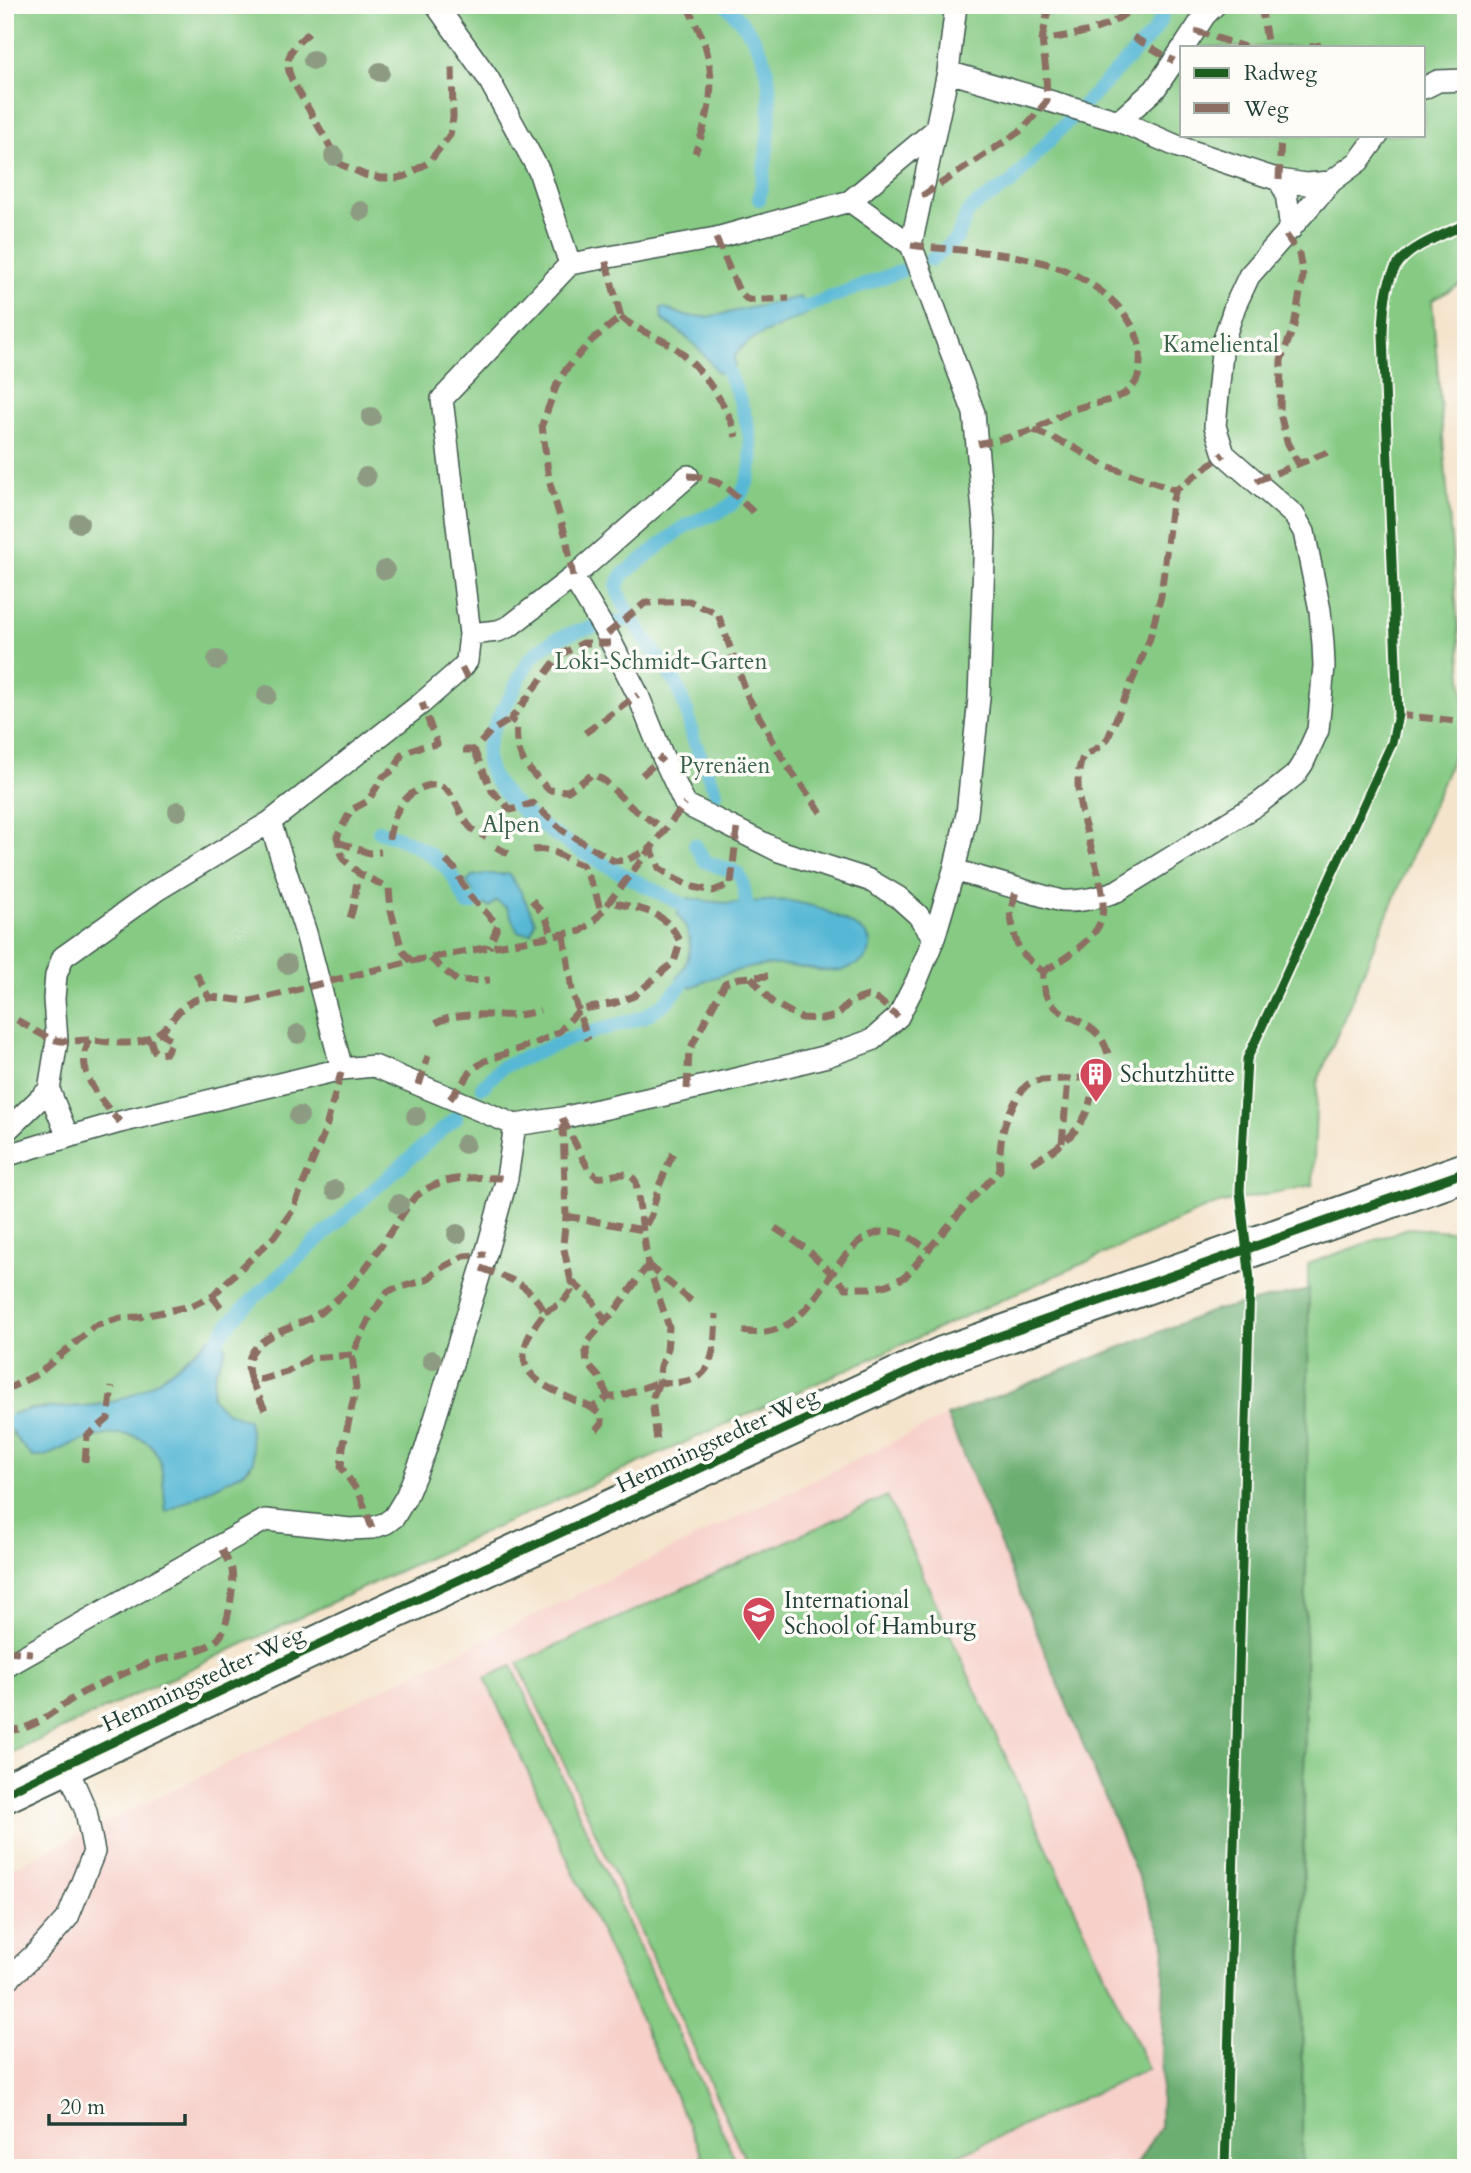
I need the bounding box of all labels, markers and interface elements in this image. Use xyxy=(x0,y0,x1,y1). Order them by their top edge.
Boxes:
legend xyxy=(1180,46,1426,136)
text: Radweg xyxy=(1244,59,1317,88)
text: Weg xyxy=(1243,95,1289,124)
park label: Kameliental xyxy=(1163,329,1279,360)
park label: Loki-Schmidt-Garten xyxy=(554,646,768,677)
park label: Pyrenäen xyxy=(679,750,771,781)
park label: Alpen xyxy=(482,809,540,840)
building icon: Schutzhütte xyxy=(1077,1055,1115,1104)
place label: Schutzhütte xyxy=(1120,1059,1235,1090)
street label: Hemmingstedter Weg xyxy=(611,1379,823,1500)
place label: International School of Hamburg xyxy=(784,1585,976,1642)
school or university icon: International School of Hamburg xyxy=(740,1594,778,1643)
street label: Hemmingstedter Weg xyxy=(97,1618,309,1739)
scale bar xyxy=(49,2082,186,2126)
text: 20 m xyxy=(60,2093,105,2122)

